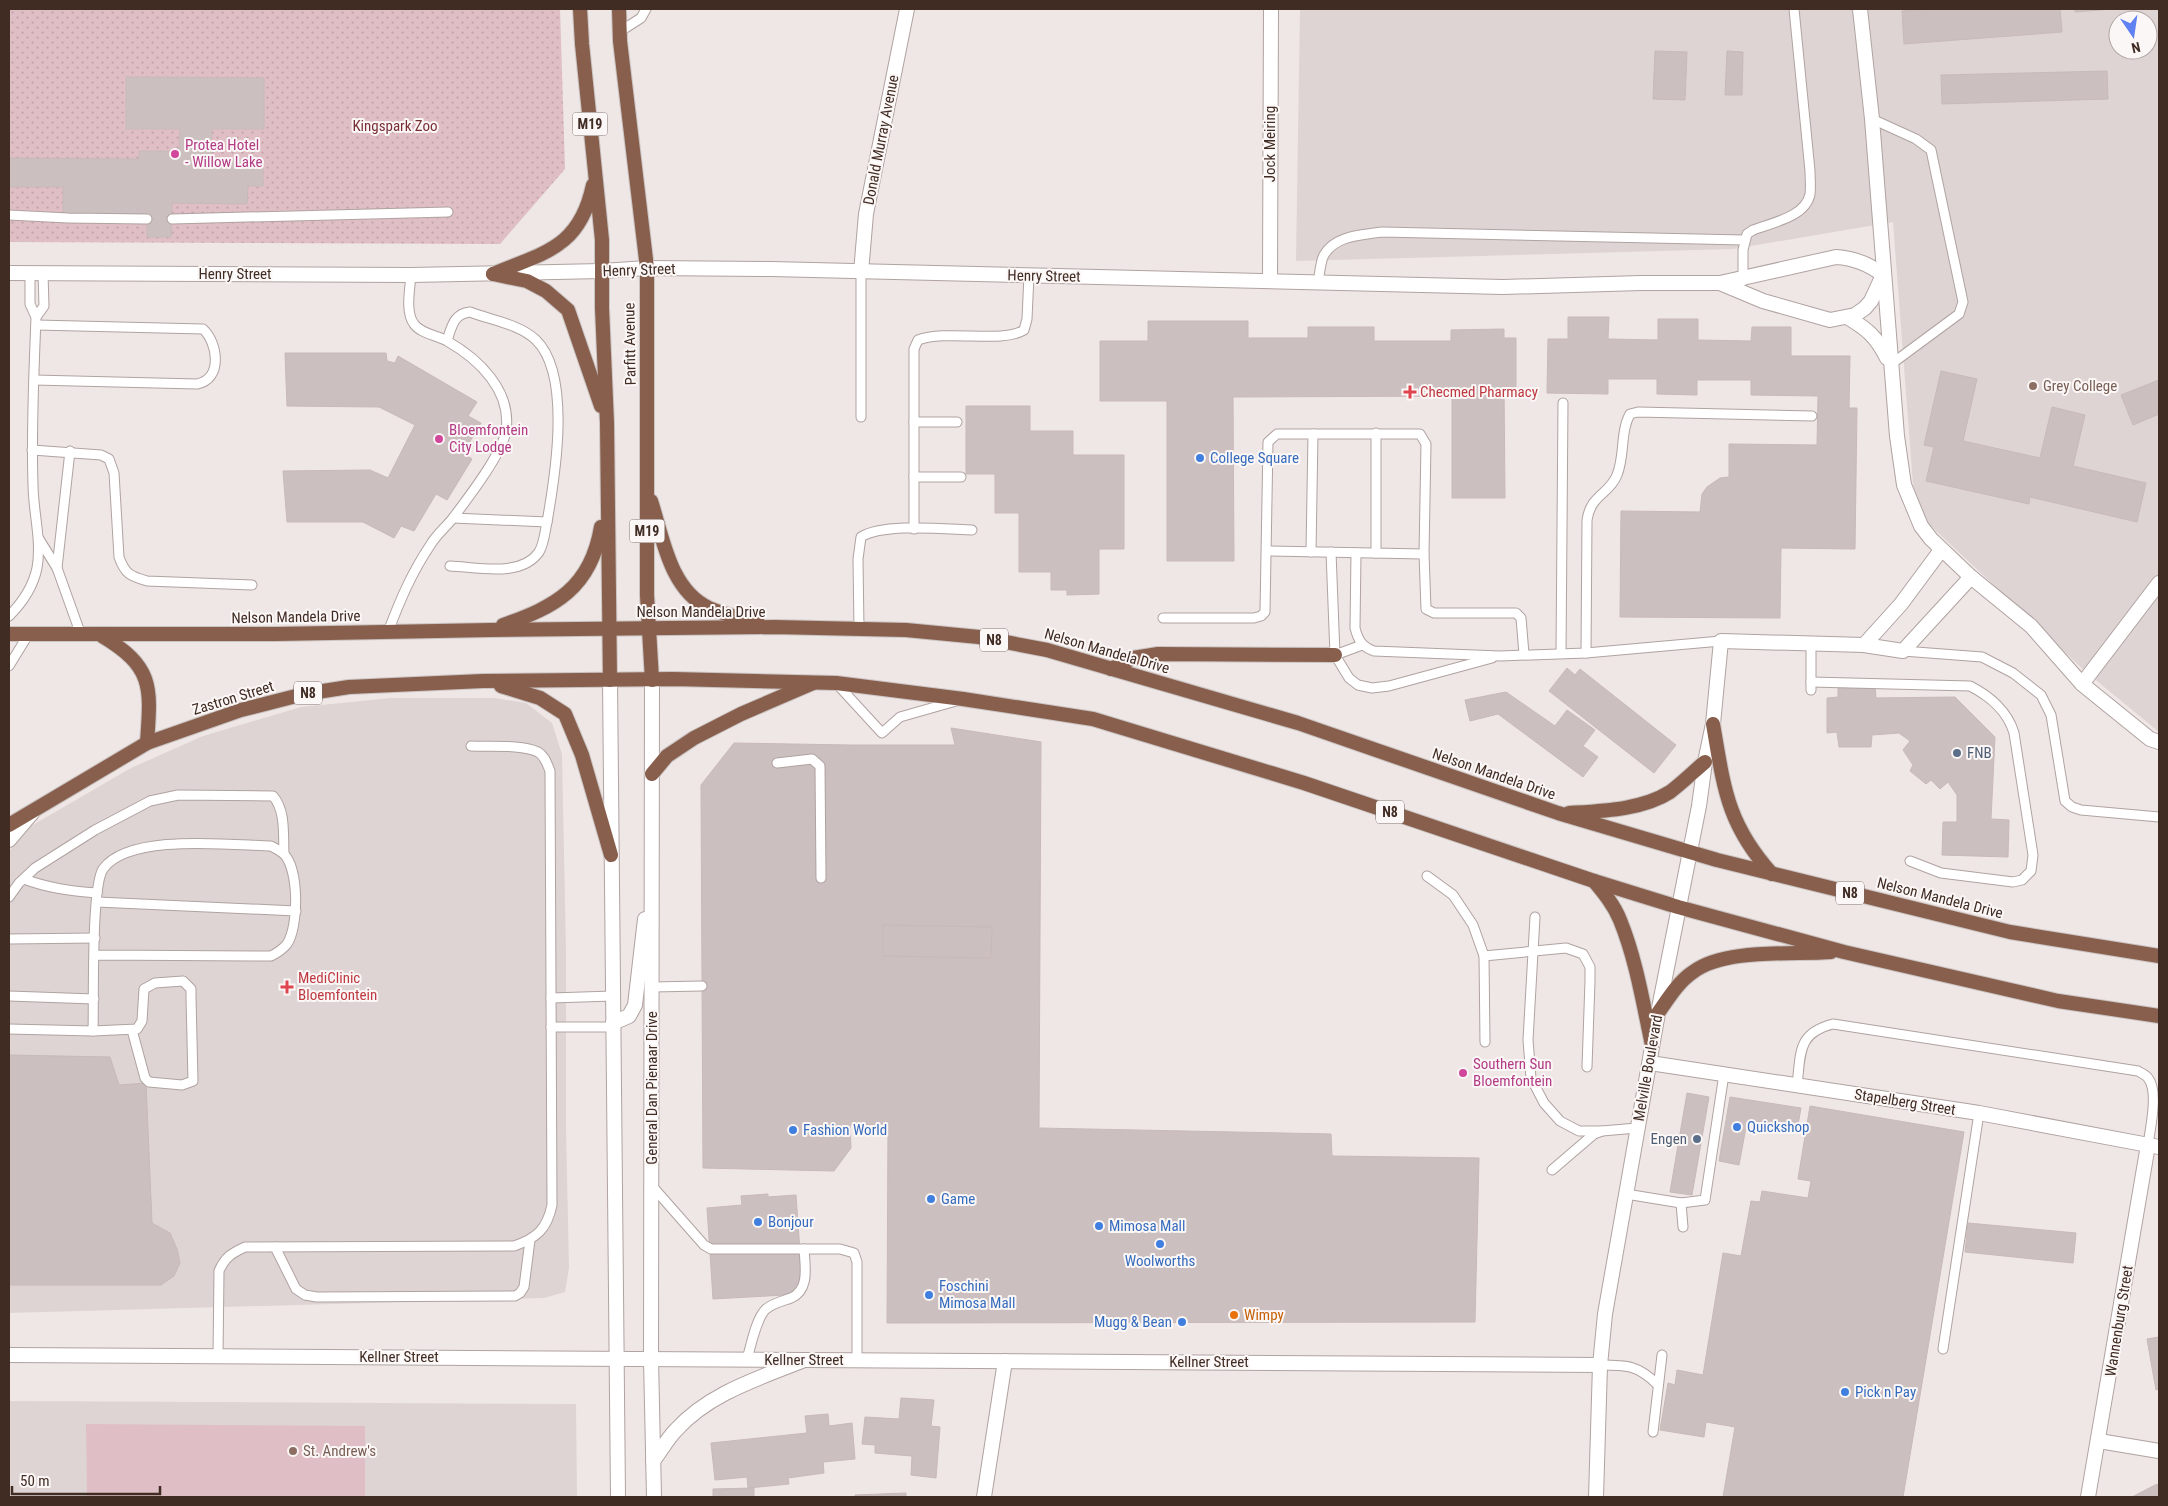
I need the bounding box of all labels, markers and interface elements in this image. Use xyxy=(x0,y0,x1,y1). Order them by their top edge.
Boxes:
north arrow xyxy=(2108,10,2158,60)
text: N xyxy=(2130,39,2142,56)
street label: Donald Murray Avenue xyxy=(860,73,902,207)
street label: Jock Meiring xyxy=(1261,106,1279,182)
road number: M19 xyxy=(572,112,608,136)
park label: Kingspark Zoo xyxy=(352,117,438,135)
place label: Protea Hotel - Willow Lake xyxy=(185,136,263,171)
marker: Protea Hotel - Willow Lake xyxy=(169,148,181,160)
street label: Henry Street xyxy=(602,260,676,280)
street label: Henry Street xyxy=(198,265,272,283)
street label: Henry Street xyxy=(1007,266,1081,286)
street label: Parfitt Avenue xyxy=(620,302,640,386)
place label: Grey College xyxy=(2043,377,2117,395)
marker: Grey College xyxy=(2027,380,2039,392)
place label: Checmed Pharmacy xyxy=(1420,383,1538,401)
marker: Checmed Pharmacy xyxy=(1404,386,1416,398)
place label: Bloemfontein City Lodge xyxy=(449,421,528,456)
marker: Bloemfontein City Lodge xyxy=(433,433,445,445)
place label: College Square xyxy=(1210,449,1299,467)
marker: College Square xyxy=(1194,452,1206,464)
road number: M19 xyxy=(630,520,664,542)
street label: Nelson Mandela Drive xyxy=(636,603,766,621)
street label: Nelson Mandela Drive xyxy=(231,607,361,627)
street label: Nelson Mandela Drive xyxy=(1042,625,1172,677)
road number: N8 xyxy=(980,628,1008,652)
street label: Zastron Street xyxy=(190,677,276,719)
road number: N8 xyxy=(294,681,322,704)
street label: Nelson Mandela Drive xyxy=(1430,744,1558,804)
place label: FNB xyxy=(1967,744,1992,762)
marker: FNB xyxy=(1951,747,1963,759)
road number: N8 xyxy=(1376,800,1404,824)
street label: Nelson Mandela Drive xyxy=(1875,874,2005,922)
road number: N8 xyxy=(1836,881,1864,904)
place label: MediClinic Bloemfontein xyxy=(298,969,377,1004)
marker: MediClinic Bloemfontein xyxy=(280,980,294,994)
street label: General Dan Pienaar Drive xyxy=(643,1011,661,1165)
street label: Melville Boulevard xyxy=(1630,1013,1666,1123)
place label: Southern Sun Bloemfontein xyxy=(1473,1055,1552,1090)
marker: Southern Sun Bloemfontein xyxy=(1457,1067,1469,1079)
street label: Stapelberg Street xyxy=(1853,1085,1957,1119)
place label: Quickshop xyxy=(1747,1118,1809,1136)
place label: Fashion World xyxy=(803,1121,887,1139)
marker: Quickshop xyxy=(1731,1121,1743,1133)
marker: Fashion World xyxy=(787,1124,799,1136)
place label: Engen xyxy=(1651,1130,1687,1148)
marker: Engen xyxy=(1691,1133,1703,1145)
place label: Game xyxy=(941,1190,975,1208)
marker: Game xyxy=(925,1193,937,1205)
place label: Bonjour xyxy=(768,1213,814,1231)
marker: Bonjour xyxy=(752,1216,764,1228)
place label: Mimosa Mall xyxy=(1109,1217,1185,1235)
marker: Mimosa Mall xyxy=(1093,1220,1105,1232)
marker: Woolworths xyxy=(1154,1238,1166,1250)
place label: Woolworths xyxy=(1125,1252,1195,1270)
street label: Wannenburg Street xyxy=(2101,1264,2137,1378)
place label: Foschini Mimosa Mall xyxy=(939,1277,1015,1312)
marker: Foschini Mimosa Mall xyxy=(923,1289,935,1301)
place label: Wimpy xyxy=(1244,1306,1284,1324)
marker: Wimpy xyxy=(1228,1309,1240,1321)
place label: Mugg & Bean xyxy=(1094,1313,1172,1331)
marker: Mugg & Bean xyxy=(1176,1316,1188,1328)
street label: Kellner Street xyxy=(359,1348,439,1366)
street label: Kellner Street xyxy=(764,1351,844,1369)
street label: Kellner Street xyxy=(1169,1353,1249,1371)
place label: Pick n Pay xyxy=(1855,1383,1916,1401)
marker: Pick n Pay xyxy=(1839,1386,1851,1398)
place label: St. Andrew's xyxy=(303,1442,376,1460)
marker: St. Andrew's xyxy=(287,1445,299,1457)
scale bar xyxy=(12,1464,160,1496)
text: 50 m xyxy=(20,1472,50,1490)

